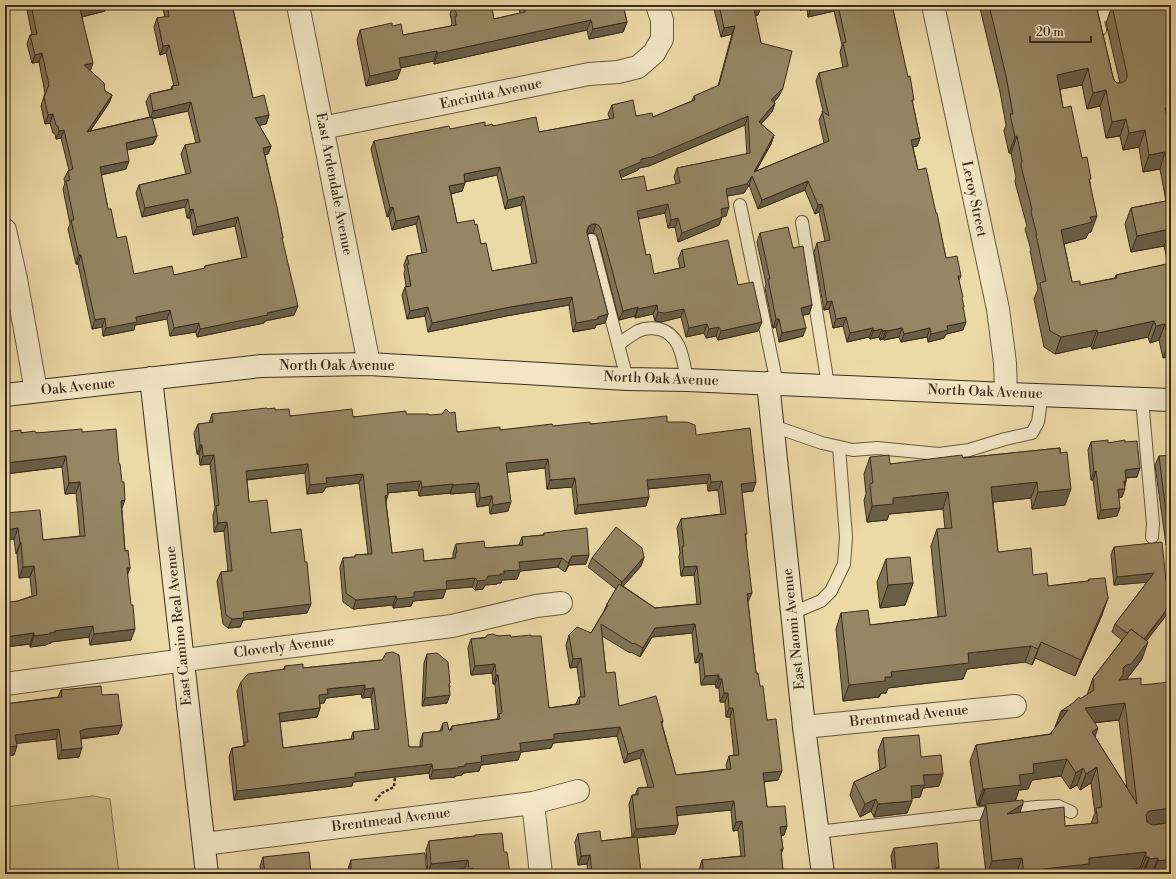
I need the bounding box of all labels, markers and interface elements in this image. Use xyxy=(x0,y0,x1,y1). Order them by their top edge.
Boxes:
scale bar xyxy=(1030,18,1091,44)
text: 20 m xyxy=(1036,25,1064,40)
street label: Encinita Avenue xyxy=(438,74,544,114)
street label: East Ardendale Avenue xyxy=(311,111,357,257)
street label: Leroy Street xyxy=(957,159,991,239)
street label: North Oak Avenue xyxy=(279,357,395,375)
street label: North Oak Avenue xyxy=(603,368,719,390)
street label: Oak Avenue xyxy=(40,374,116,400)
street label: North Oak Avenue xyxy=(927,381,1043,403)
street label: East Camino Real Avenue xyxy=(162,545,196,707)
street label: East Naomi Avenue xyxy=(779,567,809,691)
street label: Cloverly Avenue xyxy=(233,632,335,662)
street label: Brentmead Avenue xyxy=(848,701,969,731)
street label: Brentmead Avenue xyxy=(330,804,451,836)

